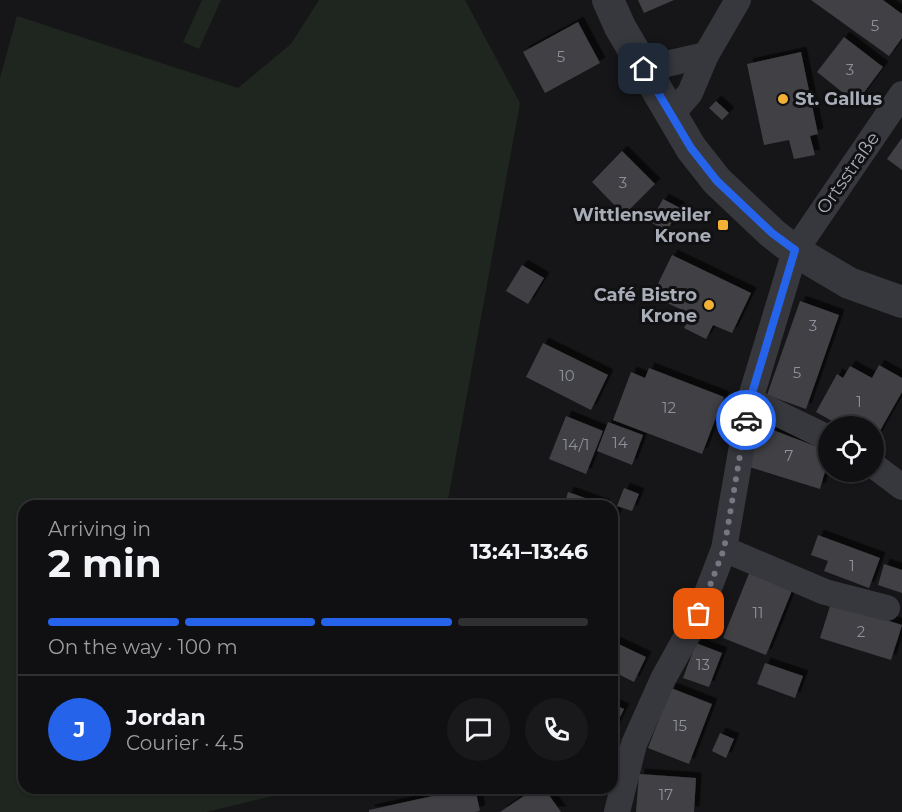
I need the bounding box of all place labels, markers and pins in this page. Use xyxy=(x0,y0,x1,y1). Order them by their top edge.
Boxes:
pin xyxy=(618,43,669,94)
place label: St. Gallus xyxy=(795,88,882,110)
marker: St. Gallus xyxy=(776,92,790,106)
place label: Wittlensweiler Krone xyxy=(573,204,711,247)
marker: Wittlensweiler Krone xyxy=(716,218,730,232)
place label: Café Bistro Krone xyxy=(594,284,697,327)
marker: Café Bistro Krone xyxy=(702,298,716,312)
pin xyxy=(673,588,724,639)

